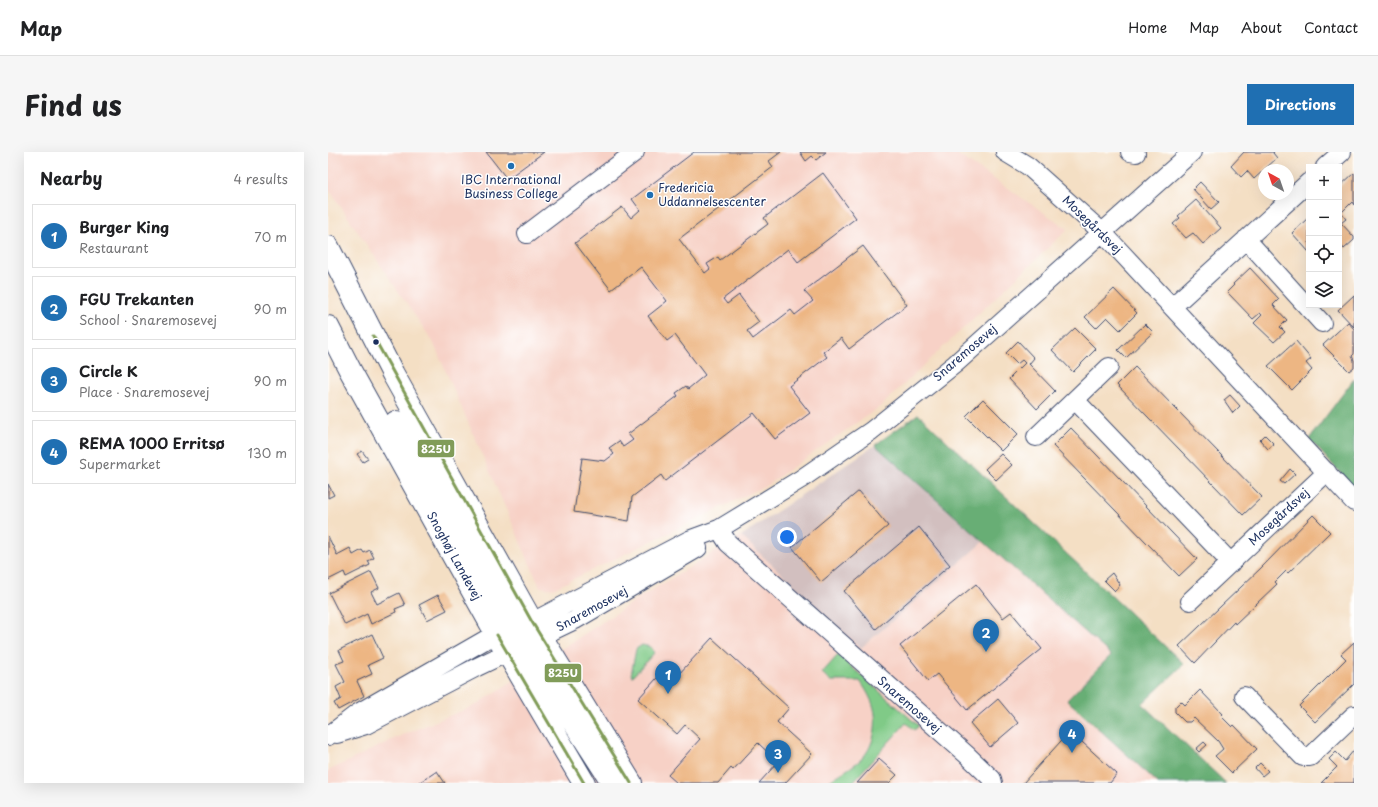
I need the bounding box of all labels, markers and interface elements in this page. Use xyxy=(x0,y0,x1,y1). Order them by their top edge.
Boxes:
text: Map xyxy=(20,14,62,42)
text: Home xyxy=(1128,17,1167,38)
text: Map xyxy=(1189,17,1219,38)
text: About xyxy=(1241,17,1282,38)
text: Contact xyxy=(1304,17,1358,38)
text: Find us xyxy=(24,83,122,126)
button: Directions xyxy=(1247,84,1354,125)
marker: IBC International Business College xyxy=(506,161,516,171)
north arrow xyxy=(1258,164,1294,200)
map controls xyxy=(1306,164,1342,308)
button: + xyxy=(1306,164,1342,200)
text: Nearby xyxy=(40,165,102,191)
text: 4 results xyxy=(234,169,288,188)
place label: IBC International Business College xyxy=(461,170,561,202)
place label: Fredericia Uddannelsescenter xyxy=(658,178,766,210)
marker: Fredericia Uddannelsescenter xyxy=(645,190,655,200)
street label: Mosegårdsvej xyxy=(1059,191,1127,258)
button: − xyxy=(1306,200,1342,236)
text: Burger King xyxy=(79,215,169,238)
text: 1 xyxy=(51,227,57,246)
text: 70 m xyxy=(254,227,287,246)
button: locate xyxy=(1306,236,1342,272)
text: Restaurant xyxy=(79,238,149,257)
button: layers xyxy=(1306,272,1342,308)
text: FGU Trekanten xyxy=(79,287,194,310)
text: 2 xyxy=(49,299,59,318)
text: 90 m xyxy=(254,299,287,318)
text: School · Snaremosevej xyxy=(79,310,217,329)
street label: Snaremosevej xyxy=(929,320,1000,385)
unlabelled marker xyxy=(371,337,381,347)
text: Circle K xyxy=(79,359,138,382)
text: 3 xyxy=(50,371,58,390)
text: 90 m xyxy=(254,371,287,390)
text: Place · Snaremosevej xyxy=(79,382,209,401)
text: REMA 1000 Erritsø xyxy=(79,431,225,454)
line badge: 825U xyxy=(417,439,455,458)
text: 825U xyxy=(421,440,451,457)
text: 4 xyxy=(50,443,58,462)
text: 130 m xyxy=(248,443,287,462)
text: Supermarket xyxy=(79,454,161,473)
street label: Mosegårdsvej xyxy=(1244,483,1313,549)
street label: Snoghøj Landevej xyxy=(423,508,487,603)
your location xyxy=(777,527,797,547)
street label: Snaremosevej xyxy=(553,581,630,635)
pin: 2 xyxy=(973,619,999,652)
pin: 1 xyxy=(655,661,681,694)
line badge: 825U xyxy=(544,663,582,683)
text: 825U xyxy=(548,664,578,681)
street label: Snaremosevej xyxy=(874,672,945,737)
pin: 4 xyxy=(1059,720,1085,753)
pin: 3 xyxy=(765,740,791,773)

